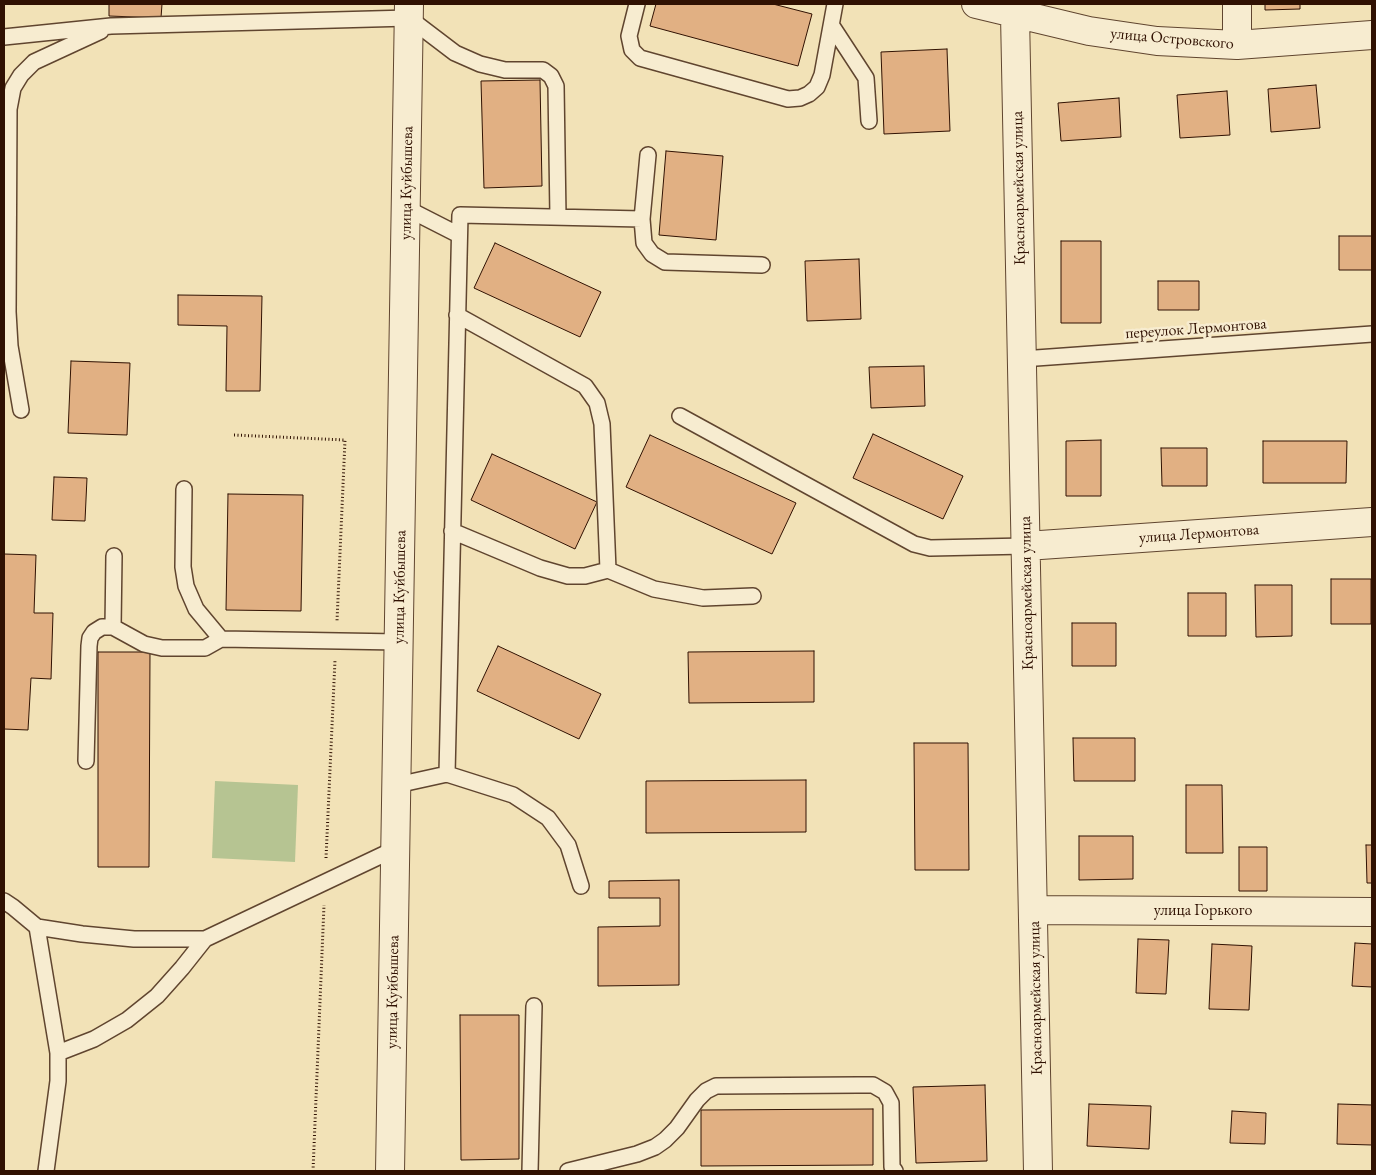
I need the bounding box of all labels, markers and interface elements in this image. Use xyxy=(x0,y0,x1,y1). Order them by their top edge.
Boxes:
street label: улица Островского xyxy=(1109,24,1235,54)
street label: Красноармейская улица xyxy=(1008,111,1030,265)
street label: улица Куйбышева xyxy=(396,126,418,240)
street label: переулок Лермонтова xyxy=(1125,314,1267,344)
street label: Красноармейская улица xyxy=(1016,516,1038,670)
street label: улица Лермонтова xyxy=(1138,520,1260,548)
street label: улица Куйбышева xyxy=(389,530,411,644)
street label: улица Горького xyxy=(1154,901,1252,921)
street label: Красноармейская улица xyxy=(1025,921,1047,1075)
street label: улица Куйбышева xyxy=(382,935,404,1049)

